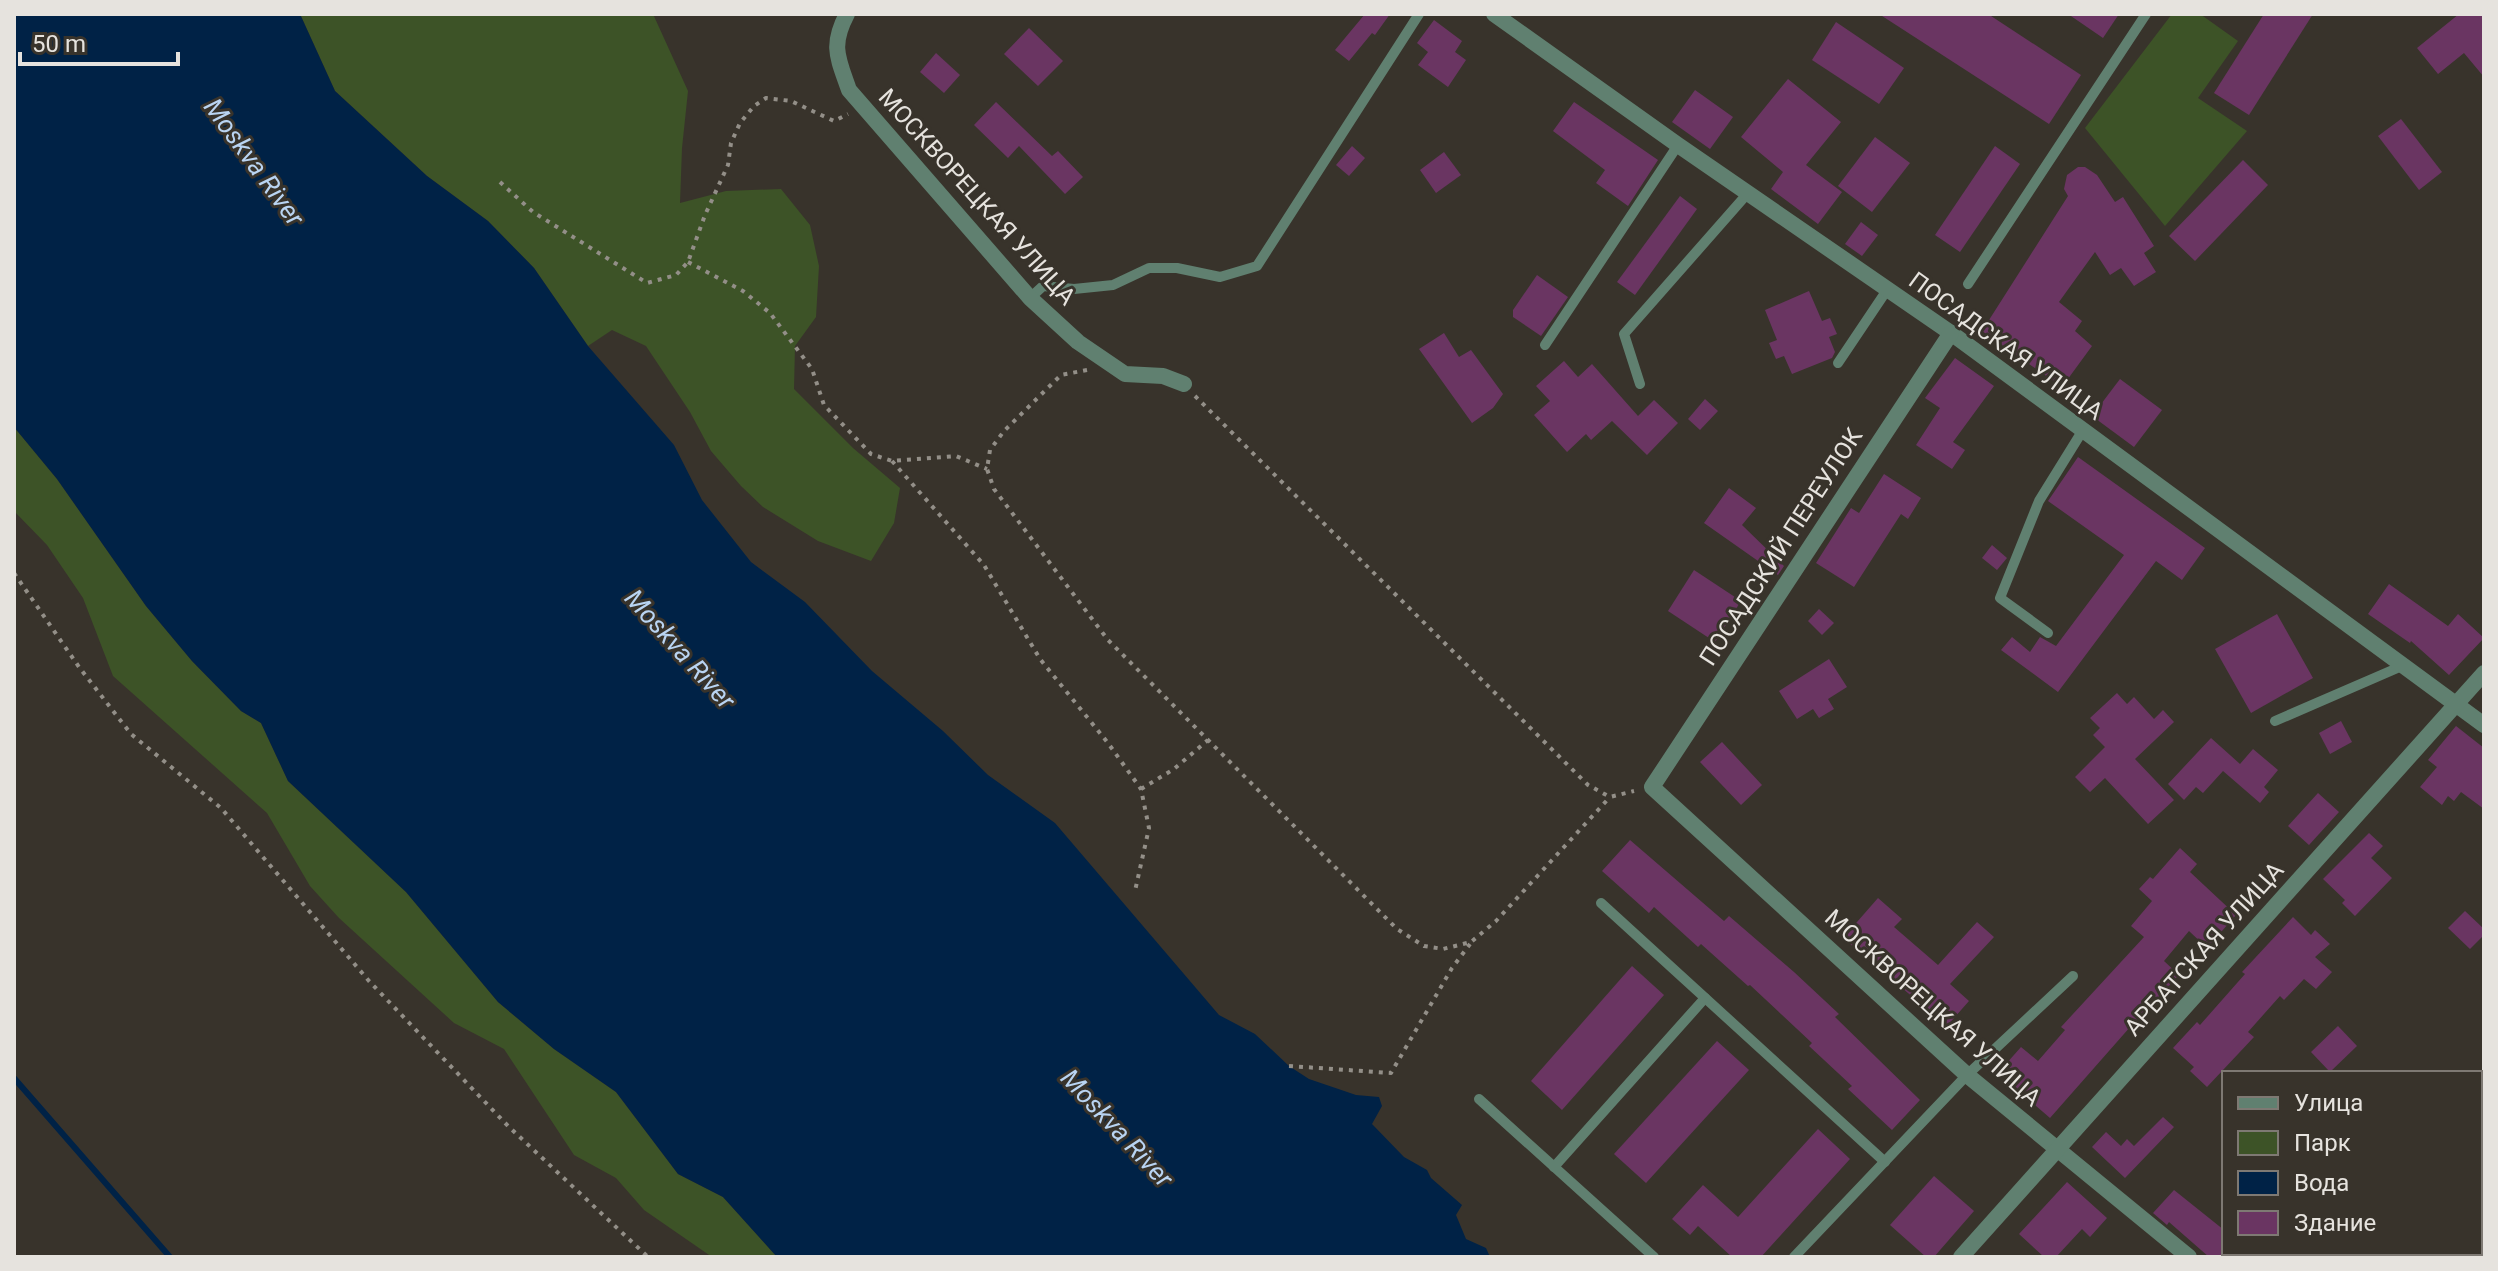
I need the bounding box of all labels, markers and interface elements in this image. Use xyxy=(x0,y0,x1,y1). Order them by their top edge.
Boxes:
scale bar xyxy=(20,16,178,66)
text: 50 m xyxy=(32,30,86,58)
street label: МОСКВОРЕЦКАЯ УЛИЦА xyxy=(873,83,1082,311)
water label: Moskva River xyxy=(198,93,311,233)
street label: ПОСАДСКАЯ УЛИЦА xyxy=(1904,266,2109,426)
street label: ПОСАДСКИЙ ПЕРЕУЛОК xyxy=(1694,423,1869,671)
water label: Moskva River xyxy=(619,583,742,716)
street label: АРБАТСКАЯ УЛИЦА xyxy=(2119,856,2290,1042)
street label: МОСКВОРЕЦКАЯ УЛИЦА xyxy=(1819,904,2047,1113)
water label: Moskva River xyxy=(1055,1063,1180,1194)
legend xyxy=(2222,1071,2482,1255)
text: Улица xyxy=(2294,1089,2363,1117)
text: Парк xyxy=(2294,1129,2351,1157)
text: Вода xyxy=(2294,1169,2349,1197)
text: Здание xyxy=(2294,1209,2376,1237)

